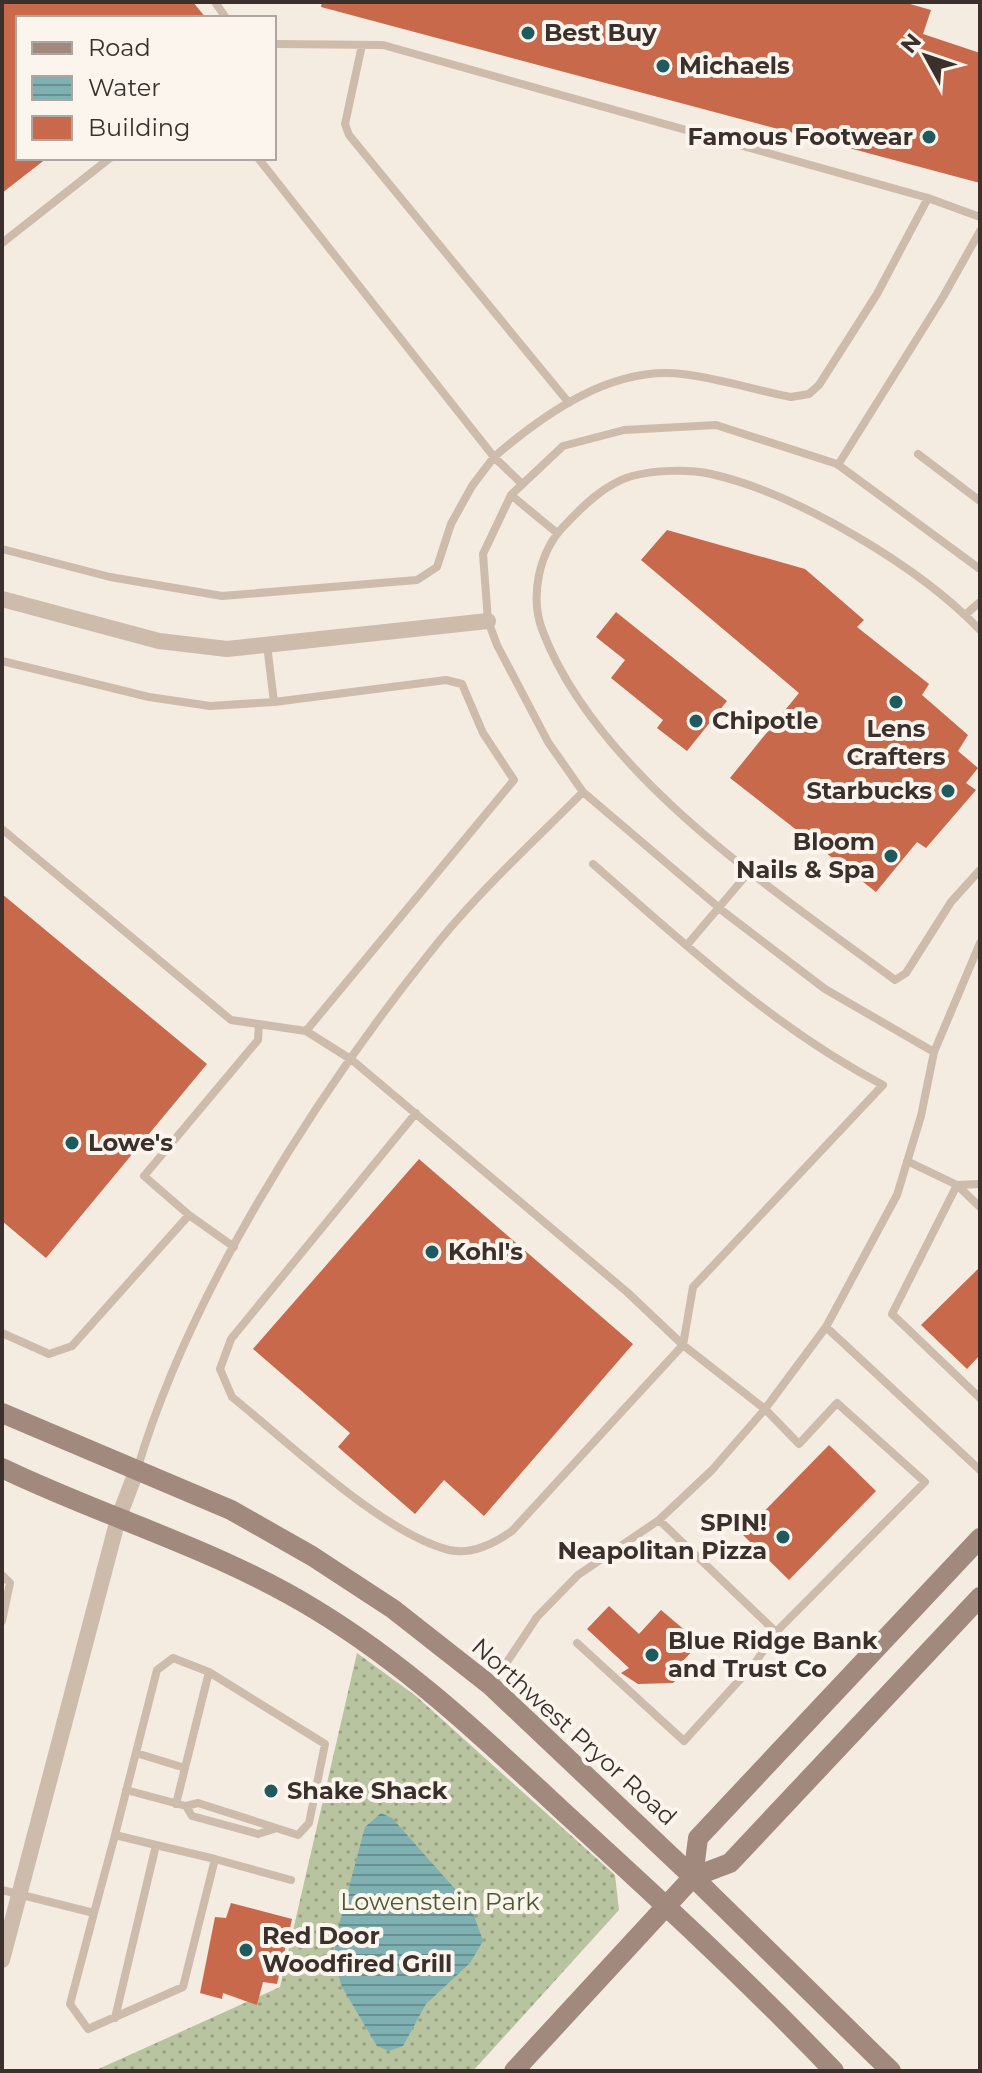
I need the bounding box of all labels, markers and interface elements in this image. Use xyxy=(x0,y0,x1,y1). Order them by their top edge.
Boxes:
legend xyxy=(16,16,276,160)
north arrow xyxy=(886,16,966,96)
place label: Best Buy xyxy=(544,18,657,47)
marker: Best Buy xyxy=(519,24,537,42)
text: N xyxy=(895,28,927,59)
text: Road xyxy=(88,33,151,62)
place label: Michaels xyxy=(679,51,790,80)
marker: Michaels xyxy=(654,57,672,75)
text: Water xyxy=(88,73,161,102)
text: Building xyxy=(88,113,191,142)
place label: Famous Footwear xyxy=(687,122,913,151)
marker: Famous Footwear xyxy=(920,128,938,146)
marker: Lens Crafters xyxy=(887,693,905,711)
place label: Chipotle xyxy=(712,706,818,735)
marker: Chipotle xyxy=(687,712,705,730)
place label: Lens Crafters xyxy=(846,714,946,771)
place label: Starbucks xyxy=(806,776,932,805)
marker: Starbucks xyxy=(939,782,957,800)
place label: Bloom Nails & Spa xyxy=(736,827,875,884)
marker: Bloom Nails & Spa xyxy=(882,847,900,865)
place label: Lowe's xyxy=(88,1128,173,1157)
marker: Lowe's xyxy=(63,1134,81,1152)
place label: Kohl's xyxy=(448,1237,523,1266)
marker: Kohl's xyxy=(423,1243,441,1261)
place label: SPIN! Neapolitan Pizza xyxy=(557,1508,767,1565)
marker: SPIN! Neapolitan Pizza xyxy=(774,1528,792,1546)
place label: Blue Ridge Bank and Trust Co xyxy=(668,1626,878,1683)
street label: Northwest Pryor Road xyxy=(466,1632,683,1831)
marker: Blue Ridge Bank and Trust Co xyxy=(643,1646,661,1664)
place label: Shake Shack xyxy=(287,1776,448,1805)
marker: Shake Shack xyxy=(262,1782,280,1800)
park label: Lowenstein Park xyxy=(340,1887,540,1916)
place label: Red Door Woodfired Grill xyxy=(262,1921,452,1978)
marker: Red Door Woodfired Grill xyxy=(237,1941,255,1959)

